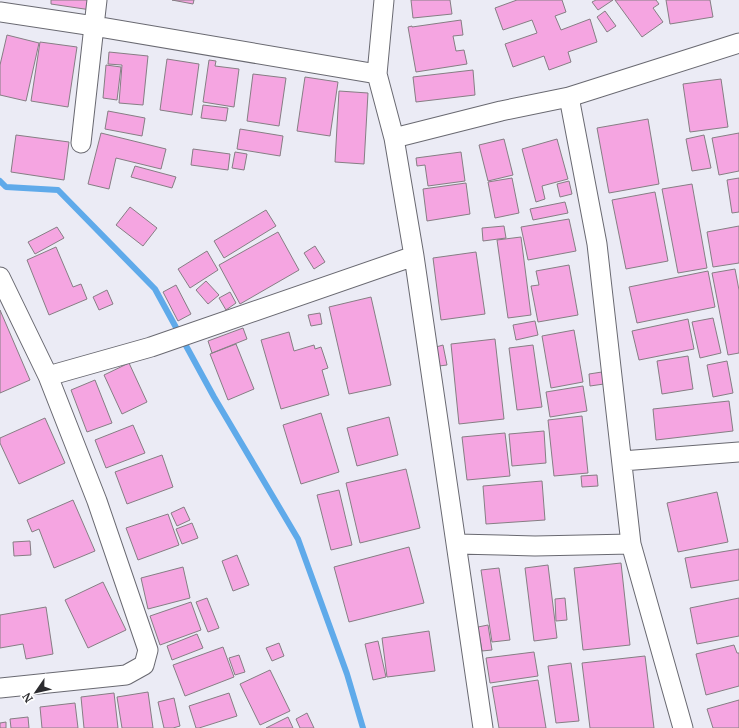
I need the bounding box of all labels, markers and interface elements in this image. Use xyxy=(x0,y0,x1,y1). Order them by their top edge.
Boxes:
north arrow xyxy=(16,672,56,712)
text: N xyxy=(19,690,36,705)

